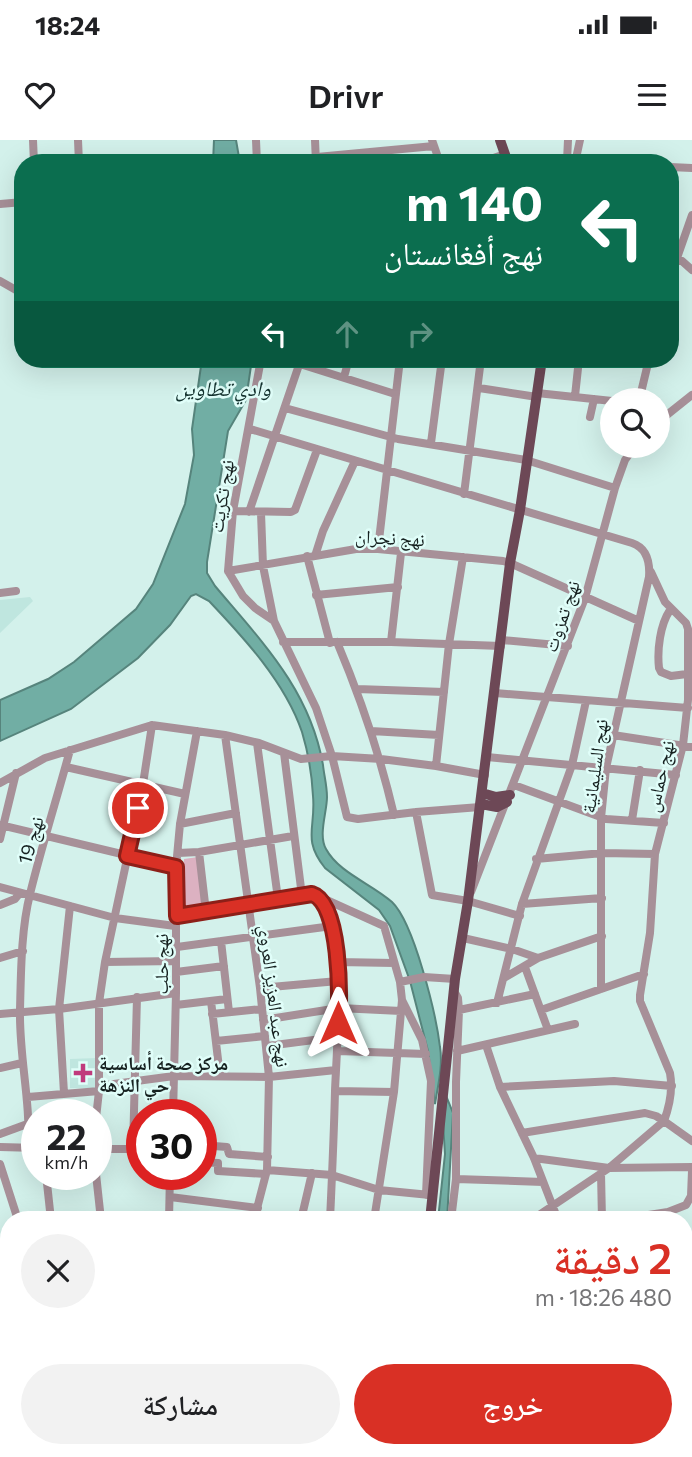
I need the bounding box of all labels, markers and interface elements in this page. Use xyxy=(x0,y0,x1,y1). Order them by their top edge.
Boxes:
text: 18:24 xyxy=(35,9,100,40)
text: Drivr xyxy=(308,75,384,115)
icon: heart xyxy=(21,76,59,114)
icon: menu xyxy=(633,76,671,114)
text: 140 m xyxy=(406,171,543,231)
icon: left xyxy=(567,182,658,273)
text: نهج أفغانستان xyxy=(384,232,543,272)
icon: left xyxy=(255,315,293,353)
icon: ahead xyxy=(328,315,366,353)
icon: right xyxy=(401,315,439,353)
water label: وادي تطاوين xyxy=(175,375,271,405)
map controls xyxy=(600,388,670,458)
button: search xyxy=(600,388,670,458)
street label: نهج تكريت xyxy=(204,458,240,535)
street label: نهج نجران xyxy=(354,524,426,552)
street label: نهج تمزوت xyxy=(538,577,586,656)
street label: نهج السليمانية xyxy=(576,718,614,815)
street label: نهج حماس xyxy=(640,738,680,814)
pin xyxy=(108,778,168,838)
icon: arrive xyxy=(119,789,157,827)
street label: نهج 19 xyxy=(12,814,50,867)
street label: نهج عبد العزيز العروي xyxy=(250,924,295,1069)
street label: نهج حلب xyxy=(149,933,174,995)
position arrow xyxy=(301,986,375,1060)
place label: مركز صحة أساسية حي النزهة xyxy=(99,1051,228,1100)
marker: مركز صحة أساسية حي النزهة xyxy=(73,1063,93,1083)
speed limit sign: 30 xyxy=(126,1099,217,1190)
text: 22 xyxy=(47,1114,86,1157)
text: km/h xyxy=(45,1151,88,1173)
text: 2 دقيقة xyxy=(553,1231,672,1283)
button: close xyxy=(21,1234,95,1308)
text: 480 m · 18:26 xyxy=(535,1283,672,1311)
button: مشاركة xyxy=(21,1364,340,1444)
button: خروج xyxy=(354,1364,672,1444)

